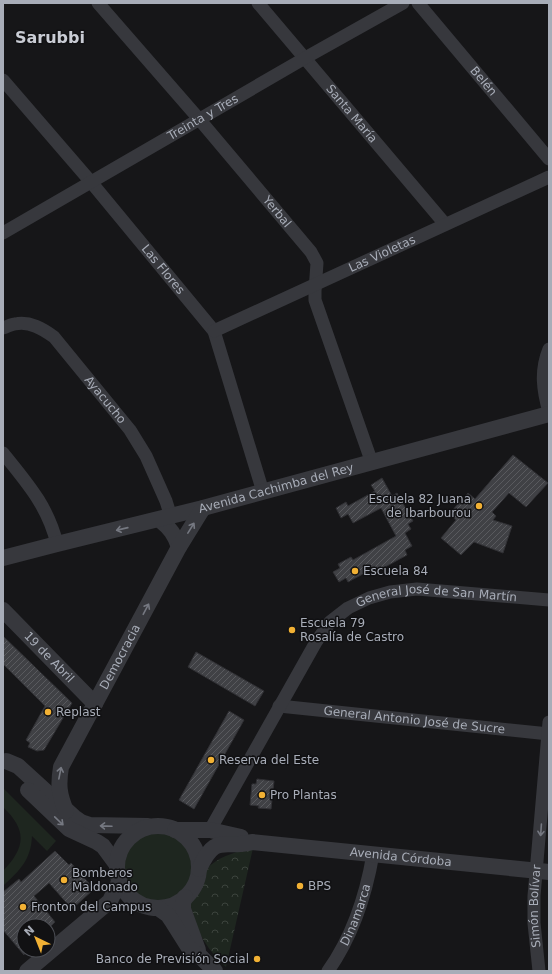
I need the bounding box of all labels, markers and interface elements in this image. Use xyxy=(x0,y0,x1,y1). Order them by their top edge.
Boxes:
district label: Sarubbi xyxy=(15,28,85,47)
street label: Belén xyxy=(467,64,500,99)
street label: Santa María xyxy=(323,82,380,146)
street label: Treinta y Tres xyxy=(164,91,241,144)
street label: Yerbal xyxy=(259,193,294,230)
street label: Las Violetas xyxy=(347,232,418,275)
street label: Las Flores xyxy=(139,242,188,297)
street label: Ayacucho xyxy=(82,373,129,426)
street label: Avenida Cachimba del Rey xyxy=(197,460,355,516)
place label: Escuela 82 Juana de Ibarbourou xyxy=(369,492,471,520)
marker: Escuela 82 Juana de Ibarbourou xyxy=(474,501,484,511)
one-way arrow xyxy=(188,522,196,534)
one-way arrow xyxy=(116,525,129,533)
place label: Escuela 84 xyxy=(363,564,428,578)
marker: Escuela 84 xyxy=(350,566,360,576)
street label: General José de San Martín xyxy=(353,582,517,610)
one-way arrow xyxy=(143,603,151,615)
place label: Escuela 79 Rosalía de Castro xyxy=(300,616,404,644)
street label: Democracia xyxy=(97,622,143,692)
marker: Escuela 79 Rosalía de Castro xyxy=(287,625,297,635)
street label: 19 de Abril xyxy=(21,629,77,685)
street label: General Antonio José de Sucre xyxy=(323,704,506,736)
place label: Replast xyxy=(56,705,101,719)
marker: Replast xyxy=(43,707,53,717)
place label: Reserva del Este xyxy=(219,753,319,767)
marker: Reserva del Este xyxy=(206,755,216,765)
one-way arrow xyxy=(56,767,64,780)
place label: Pro Plantas xyxy=(270,788,337,802)
marker: Pro Plantas xyxy=(257,790,267,800)
one-way arrow xyxy=(54,816,64,825)
one-way arrow xyxy=(100,822,113,829)
one-way arrow xyxy=(537,823,544,836)
street label: Avenida Córdoba xyxy=(349,845,452,869)
street label: Simón Bolívar xyxy=(527,864,544,948)
place label: Bomberos Maldonado xyxy=(72,866,138,894)
marker: Bomberos Maldonado xyxy=(59,875,69,885)
place label: BPS xyxy=(308,879,331,893)
marker: BPS xyxy=(295,881,305,891)
street label: Dinamarca xyxy=(337,882,373,948)
place label: Fronton del Campus xyxy=(31,900,151,914)
marker: Fronton del Campus xyxy=(18,902,28,912)
north arrow xyxy=(16,918,56,958)
text: N xyxy=(22,923,37,939)
place label: Banco de Previsión Social xyxy=(96,952,249,966)
marker: Banco de Previsión Social xyxy=(252,954,262,964)

